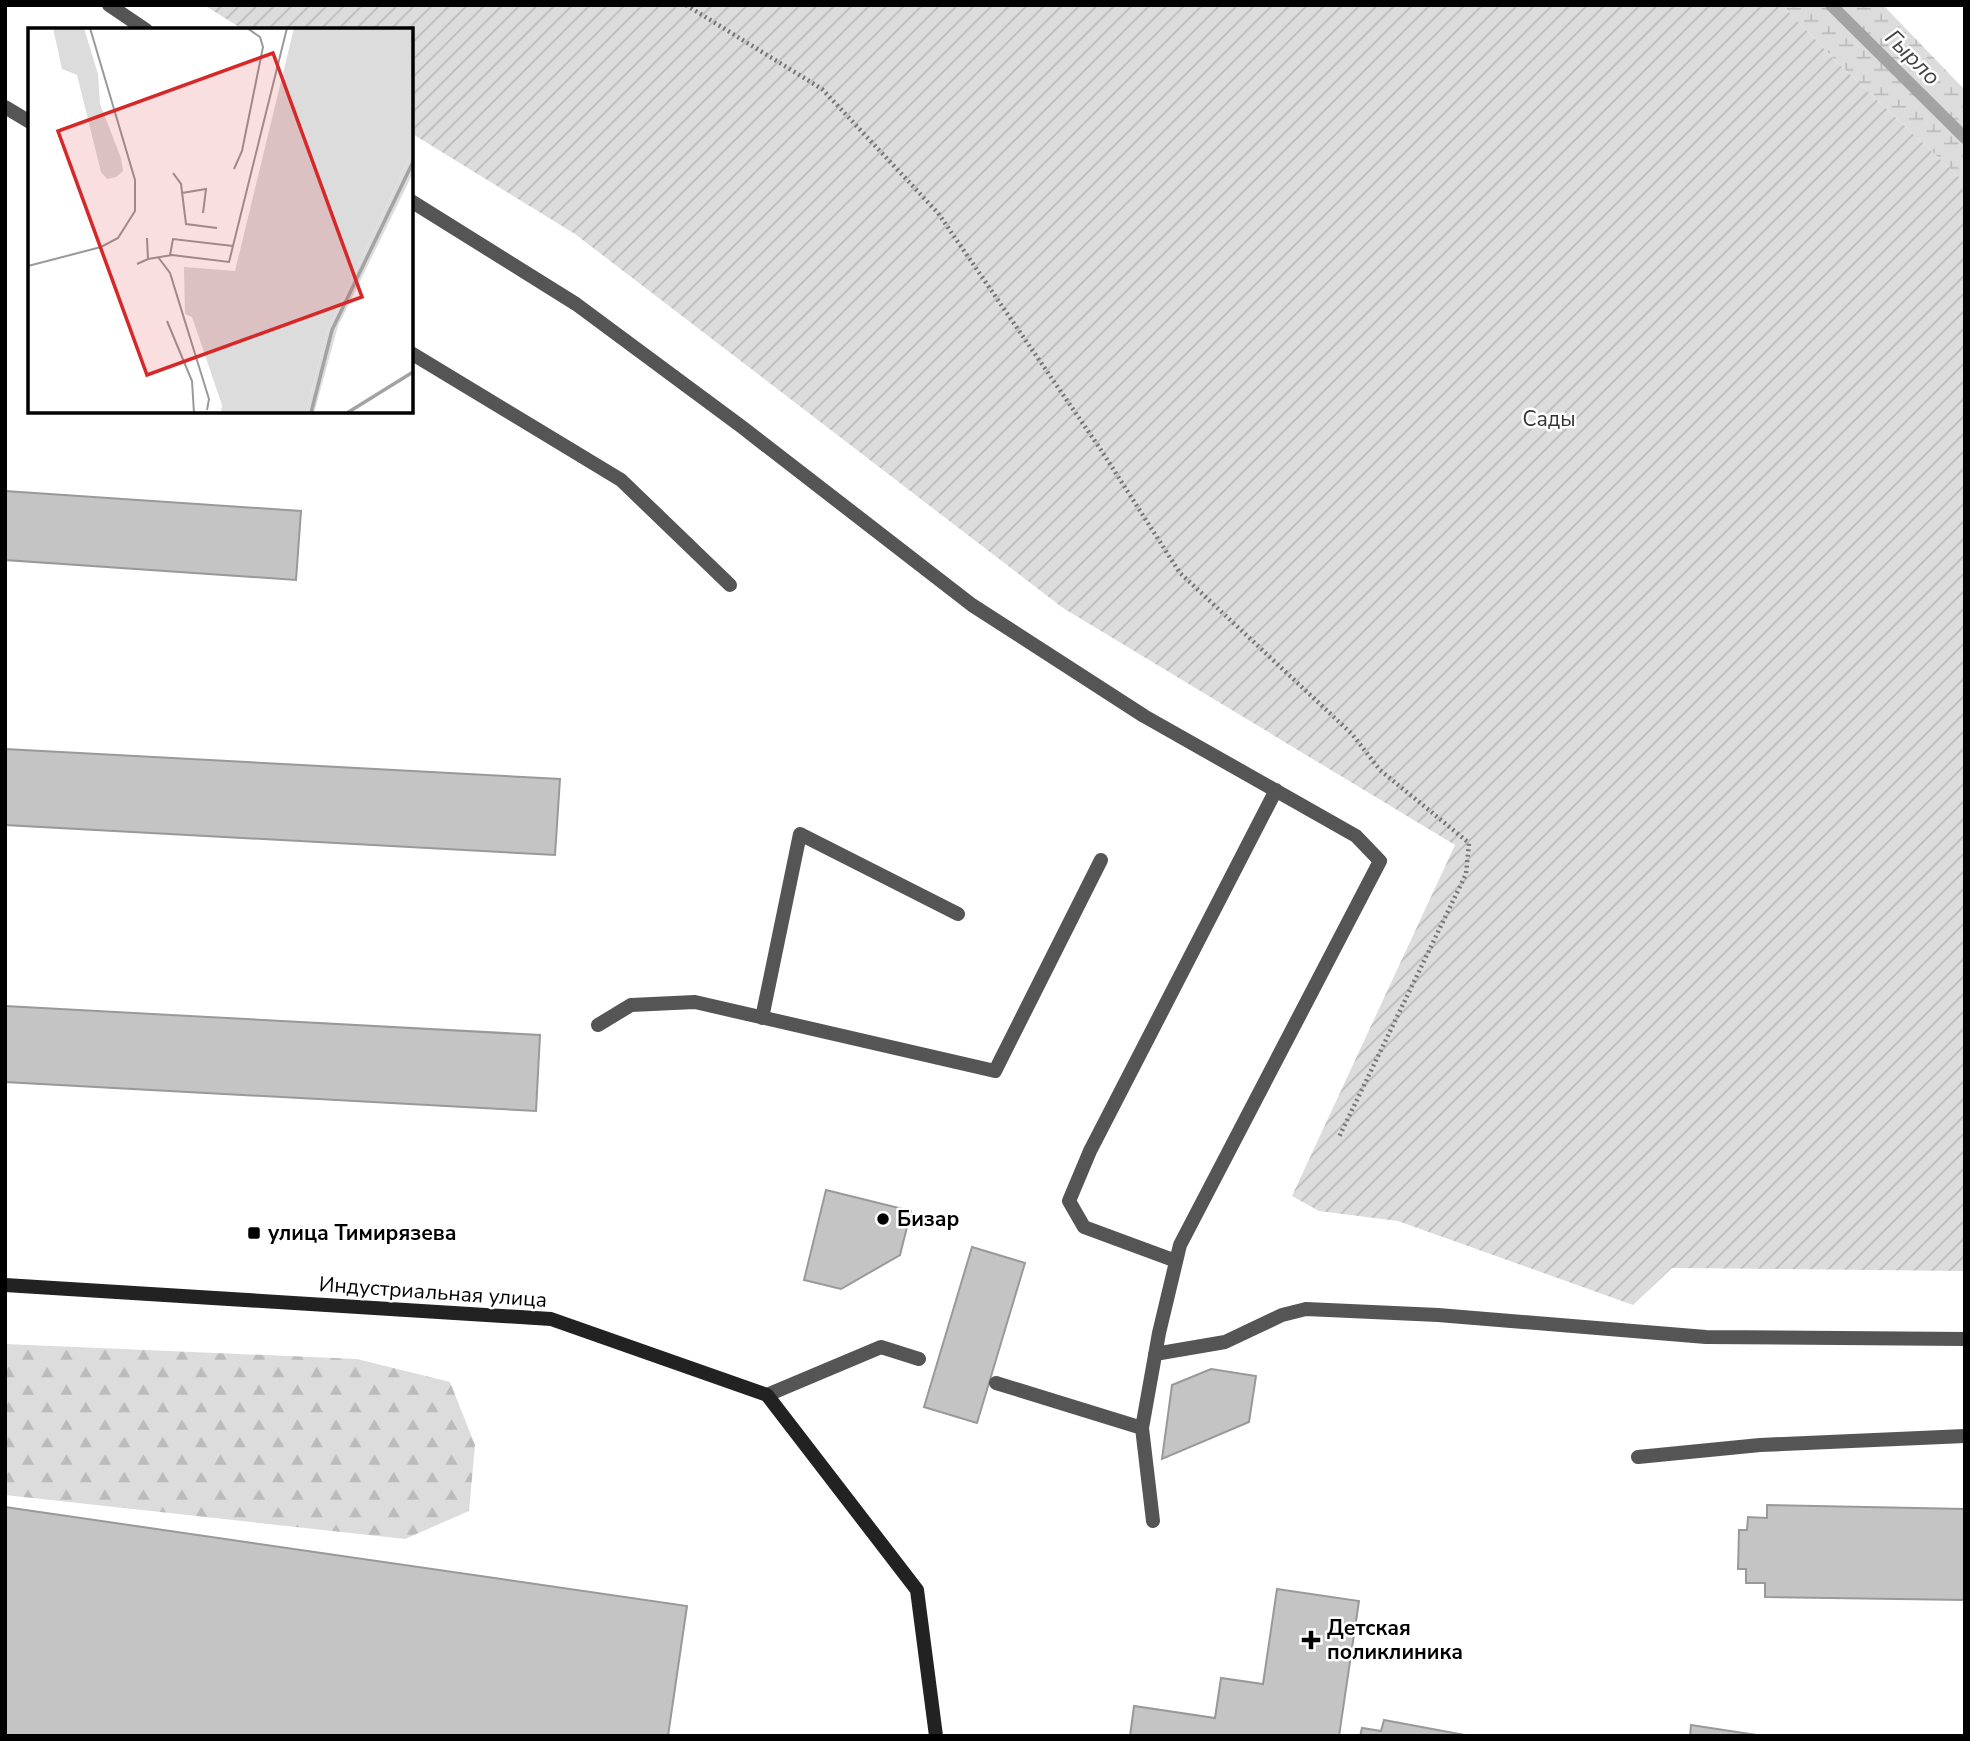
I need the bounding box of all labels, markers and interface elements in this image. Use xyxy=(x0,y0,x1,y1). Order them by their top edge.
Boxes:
water label: Гырло xyxy=(1878,23,1947,92)
inset map xyxy=(28,28,413,413)
park label: Сады xyxy=(1522,405,1576,433)
place label: Бизар xyxy=(897,1205,959,1233)
marker: Бизар xyxy=(875,1211,891,1227)
place label: улица Тимирязева xyxy=(268,1219,457,1247)
marker: улица Тимирязева xyxy=(246,1225,262,1241)
street label: Индустриальная улица xyxy=(318,1270,548,1314)
place label: Детская поликлиника xyxy=(1327,1614,1463,1666)
marker: Детская поликлиника xyxy=(1301,1630,1321,1650)

